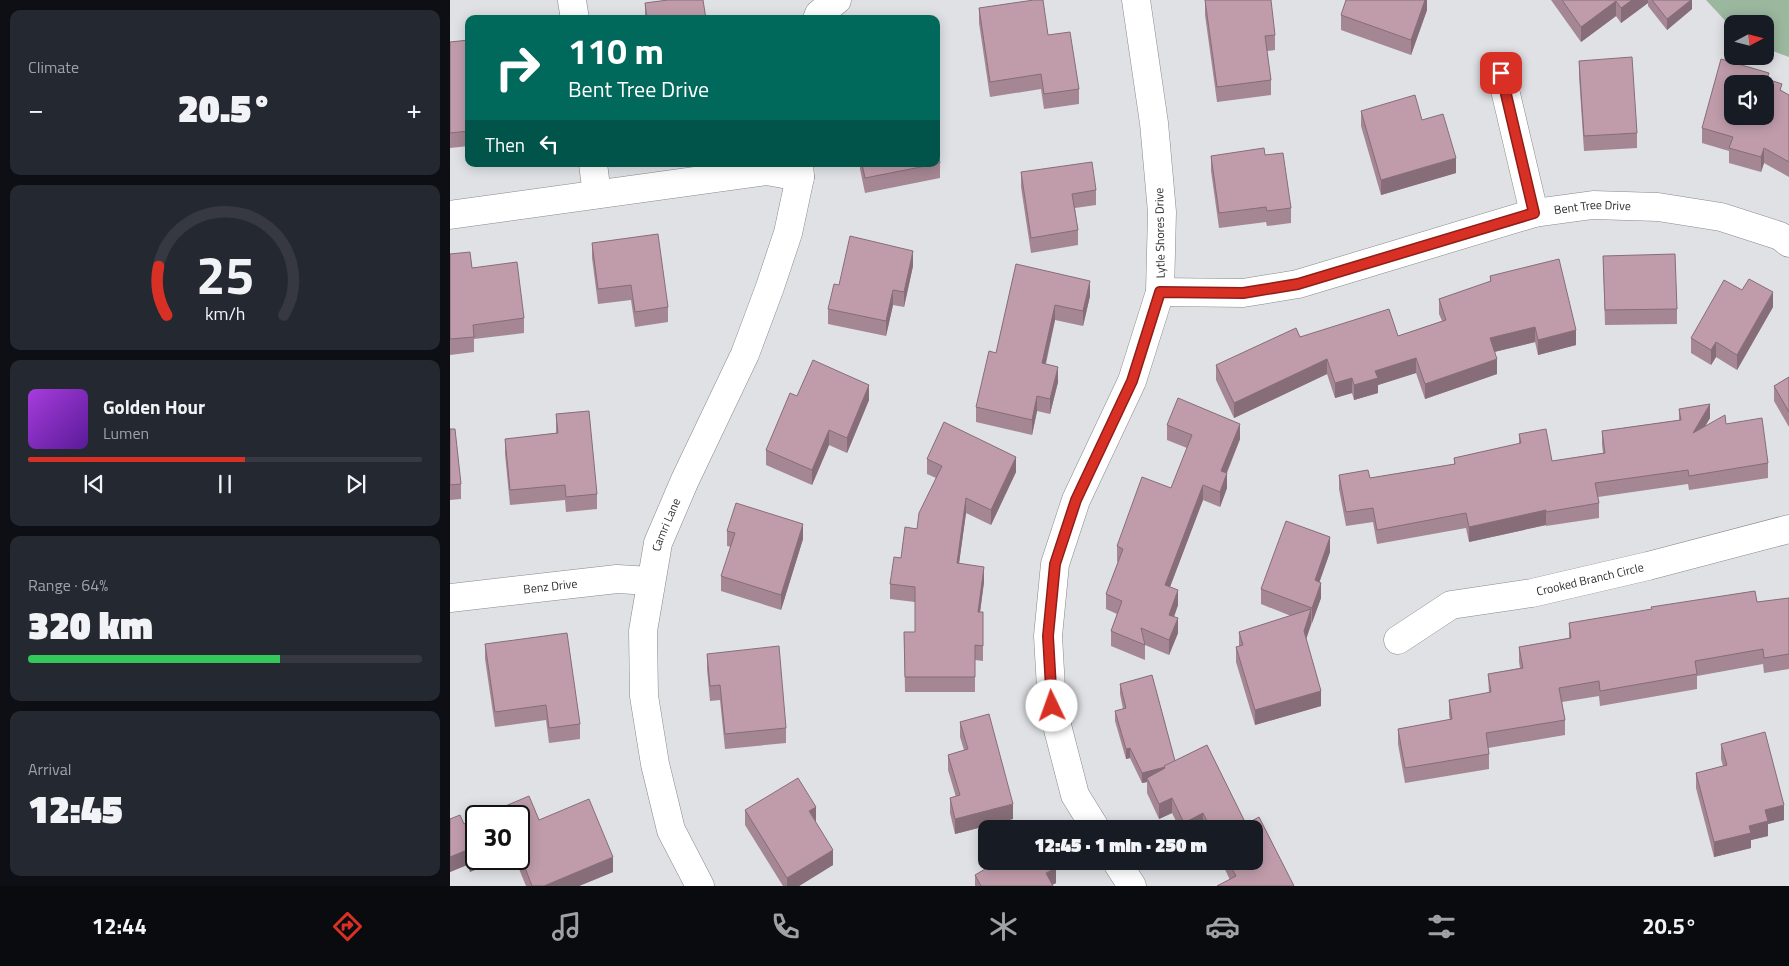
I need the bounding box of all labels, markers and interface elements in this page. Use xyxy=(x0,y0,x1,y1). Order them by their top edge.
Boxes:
north arrow xyxy=(1724,15,1774,65)
map controls xyxy=(1724,15,1774,125)
text: 110 m xyxy=(568,24,664,78)
icon: right xyxy=(485,35,550,100)
pin xyxy=(1480,52,1522,94)
text: Climate xyxy=(28,55,79,79)
icon: arrive xyxy=(1487,59,1515,87)
text: Bent Tree Drive xyxy=(568,72,709,106)
button: sound xyxy=(1724,75,1774,125)
text: 20.5° xyxy=(178,79,272,137)
text: − xyxy=(28,87,44,130)
text: + xyxy=(406,87,422,130)
text: Then xyxy=(485,130,525,159)
icon: left xyxy=(535,130,563,158)
street label: Lytle Shores Drive xyxy=(1149,188,1170,278)
street label: Bent Tree Drive xyxy=(1553,195,1631,219)
text: 25 xyxy=(196,235,254,314)
text: km/h xyxy=(205,300,245,327)
text: Golden Hour xyxy=(103,392,205,421)
text: Lumen xyxy=(103,421,149,445)
icon: previous xyxy=(80,470,108,498)
icon: pause xyxy=(211,470,239,498)
icon: next xyxy=(342,470,370,498)
street label: Camri Lane xyxy=(647,495,685,553)
street label: Crooked Branch Circle xyxy=(1534,557,1645,601)
text: Range · 64% xyxy=(28,573,108,597)
street label: Benz Drive xyxy=(522,574,578,599)
text: 320 km xyxy=(28,596,153,654)
position arrow xyxy=(1025,679,1077,731)
text: Arrival xyxy=(28,757,71,781)
text: 12:45 xyxy=(28,780,123,838)
speed limit sign: 30 xyxy=(465,805,530,870)
text: 12:45 · 1 min · 250 m xyxy=(1034,830,1207,859)
text: 12:44 xyxy=(92,909,147,943)
icon: directions xyxy=(330,909,365,944)
icon: music xyxy=(549,909,584,944)
icon: phone xyxy=(768,909,803,944)
icon: climate xyxy=(986,909,1021,944)
icon: car xyxy=(1205,909,1240,944)
icon: filters xyxy=(1424,909,1459,944)
text: 20.5° xyxy=(1642,909,1697,943)

